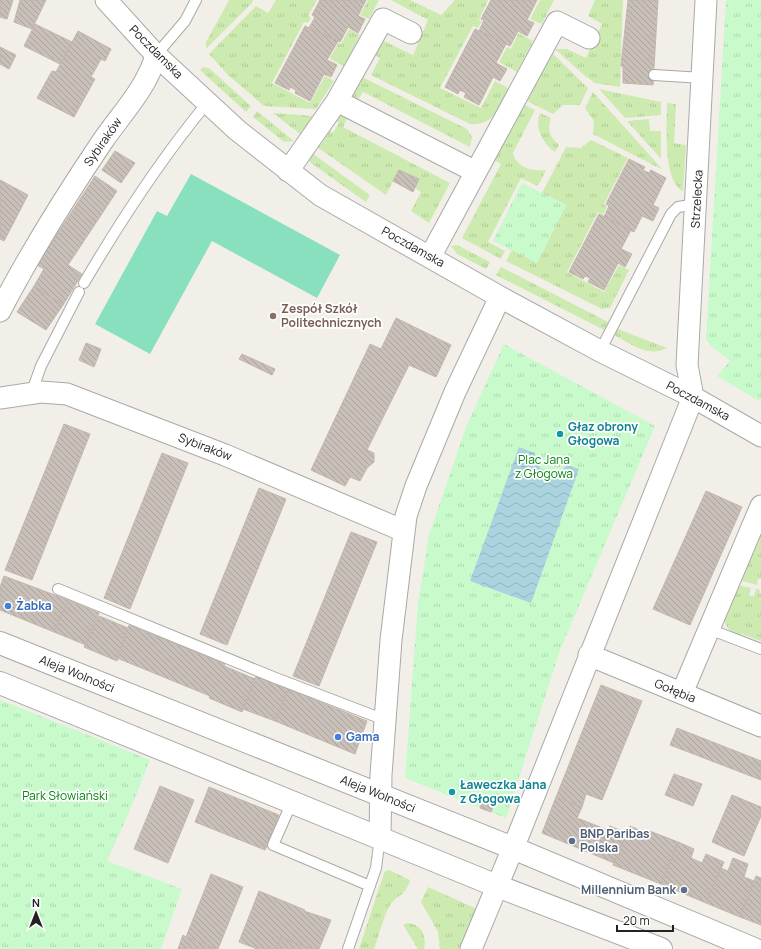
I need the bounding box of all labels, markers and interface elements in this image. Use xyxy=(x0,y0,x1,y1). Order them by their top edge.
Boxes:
street label: Poczdamska xyxy=(126,21,187,82)
street label: Sybiraków xyxy=(80,114,126,170)
street label: Strzelecka xyxy=(686,169,707,229)
street label: Poczdamska xyxy=(379,222,448,271)
place label: Zespół Szkół Politechnicznych xyxy=(281,300,382,331)
marker: Zespół Szkół Politechnicznych xyxy=(268,311,278,321)
street label: Poczdamska xyxy=(663,377,733,424)
place label: Głaz obrony Głogowa xyxy=(568,418,638,449)
street label: Sybiraków xyxy=(176,429,234,465)
marker: Głaz obrony Głogowa xyxy=(555,429,565,439)
park label: Plac Jana z Głogowa xyxy=(515,451,573,482)
place label: Żabka xyxy=(16,597,52,614)
marker: Żabka xyxy=(3,601,13,611)
street label: Aleja Wolności xyxy=(37,651,117,696)
street label: Gołębia xyxy=(652,675,699,707)
place label: Gama xyxy=(346,728,379,745)
marker: Gama xyxy=(333,732,343,742)
street label: Aleja Wolności xyxy=(338,771,418,816)
place label: Ławeczka Jana z Głogowa xyxy=(460,776,546,807)
park label: Park Słowiański xyxy=(22,787,108,804)
marker: Ławeczka Jana z Głogowa xyxy=(447,787,457,797)
place label: BNP Paribas Polska xyxy=(580,825,650,856)
marker: BNP Paribas Polska xyxy=(567,836,577,846)
place label: Millennium Bank xyxy=(581,881,677,898)
marker: Millennium Bank xyxy=(679,885,689,895)
north arrow xyxy=(16,893,56,933)
text: N xyxy=(32,895,40,910)
scale bar xyxy=(617,907,673,933)
text: 20 m xyxy=(623,912,650,929)

